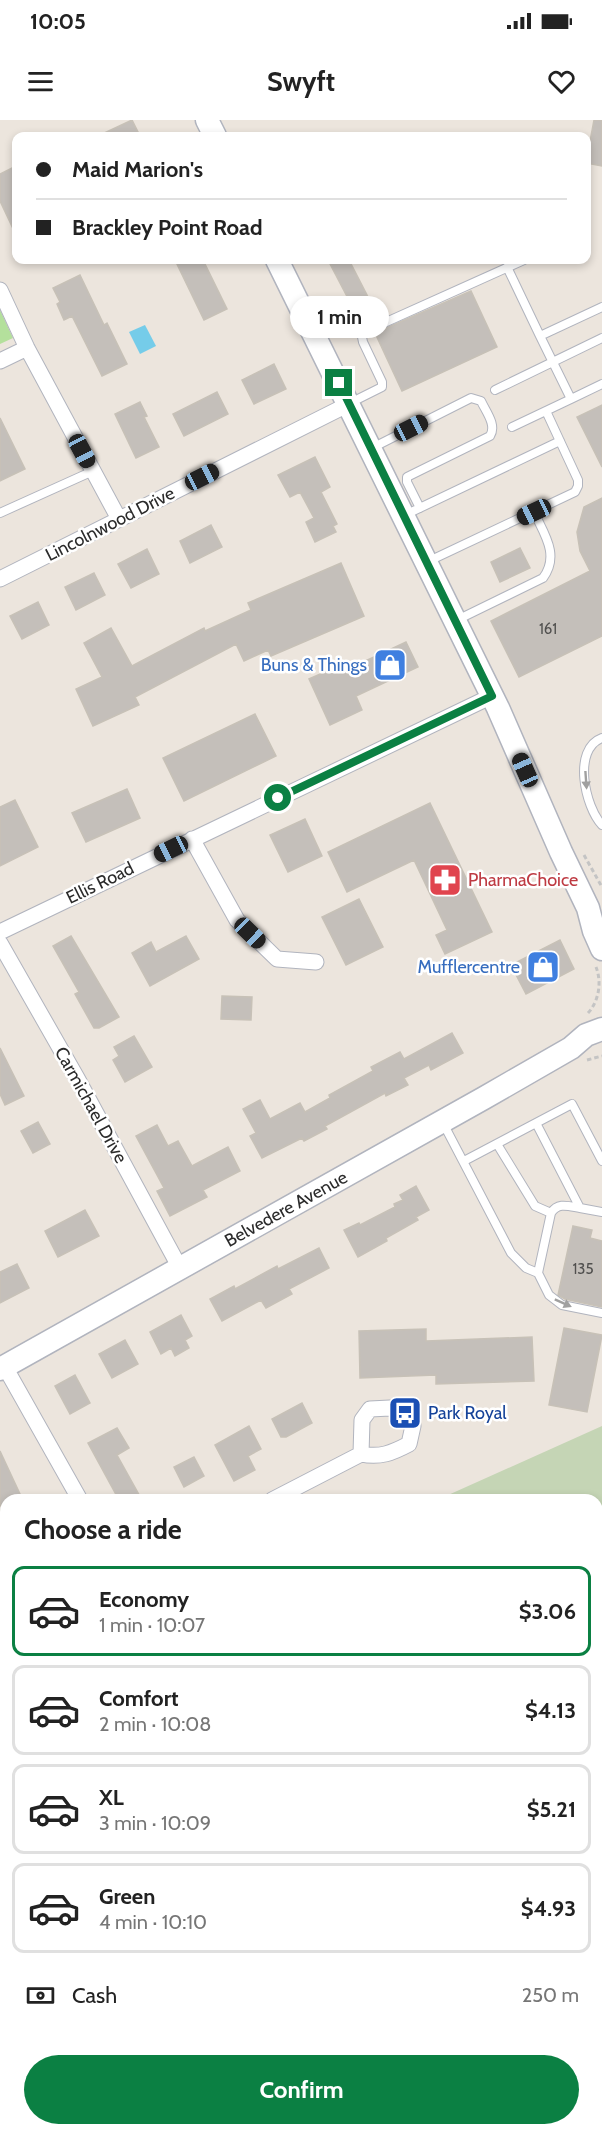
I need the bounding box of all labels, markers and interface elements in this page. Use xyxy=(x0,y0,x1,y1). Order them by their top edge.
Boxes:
text: 10:05 xyxy=(30,8,86,35)
icon: menu xyxy=(24,65,57,98)
text: Swyft xyxy=(267,65,335,98)
icon: heart xyxy=(545,65,578,98)
text: Maid Marion's xyxy=(72,156,203,183)
text: Brackley Point Road xyxy=(72,214,263,241)
callout: 1 min xyxy=(290,296,388,338)
text: 1 min xyxy=(317,305,362,329)
route end xyxy=(325,369,352,396)
car xyxy=(391,412,431,444)
car xyxy=(66,431,98,471)
car xyxy=(182,461,222,493)
street label: Lincolnwood Drive xyxy=(42,482,178,566)
car xyxy=(514,496,554,528)
house number: 161 xyxy=(539,620,557,638)
shop icon: Buns & Things xyxy=(372,647,408,683)
place label: Buns & Things xyxy=(261,654,367,676)
car xyxy=(509,750,541,790)
one-way arrow xyxy=(581,770,590,789)
route start xyxy=(264,784,291,811)
car xyxy=(151,833,191,865)
street label: Ellis Road xyxy=(62,857,138,909)
pharmacy icon: PharmaChoice xyxy=(427,862,463,898)
place label: PharmaChoice xyxy=(468,869,578,891)
car xyxy=(231,914,269,952)
shop icon: Mufflercentre xyxy=(525,949,561,985)
place label: Mufflercentre xyxy=(418,956,520,978)
street label: Carmichael Drive xyxy=(50,1043,132,1167)
street label: Belvedere Avenue xyxy=(221,1166,351,1252)
house number: 135 xyxy=(572,1260,594,1278)
one-way arrow xyxy=(554,1298,572,1308)
bus stop icon: Park Royal xyxy=(387,1395,423,1431)
place label: Park Royal xyxy=(428,1402,507,1424)
text: Choose a ride xyxy=(24,1513,182,1546)
icon: car xyxy=(27,1584,81,1638)
text: Economy xyxy=(99,1586,189,1613)
text: $3.06 xyxy=(519,1598,576,1625)
text: 1 min · 10:07 xyxy=(99,1613,205,1637)
icon: car xyxy=(27,1683,81,1737)
text: Comfort xyxy=(99,1685,178,1712)
text: $4.13 xyxy=(525,1697,576,1724)
text: 2 min · 10:08 xyxy=(99,1712,211,1736)
icon: car xyxy=(27,1782,81,1836)
text: XL xyxy=(99,1784,124,1811)
text: $5.21 xyxy=(527,1796,576,1823)
text: 3 min · 10:09 xyxy=(99,1811,211,1835)
icon: car xyxy=(27,1881,81,1935)
text: Green xyxy=(99,1883,155,1910)
text: $4.93 xyxy=(521,1895,576,1922)
text: 4 min · 10:10 xyxy=(99,1910,207,1934)
icon: cash xyxy=(24,1979,57,2012)
text: Cash xyxy=(72,1982,117,2009)
text: 250 m xyxy=(522,1983,579,2007)
button: Confirm xyxy=(24,2055,579,2124)

